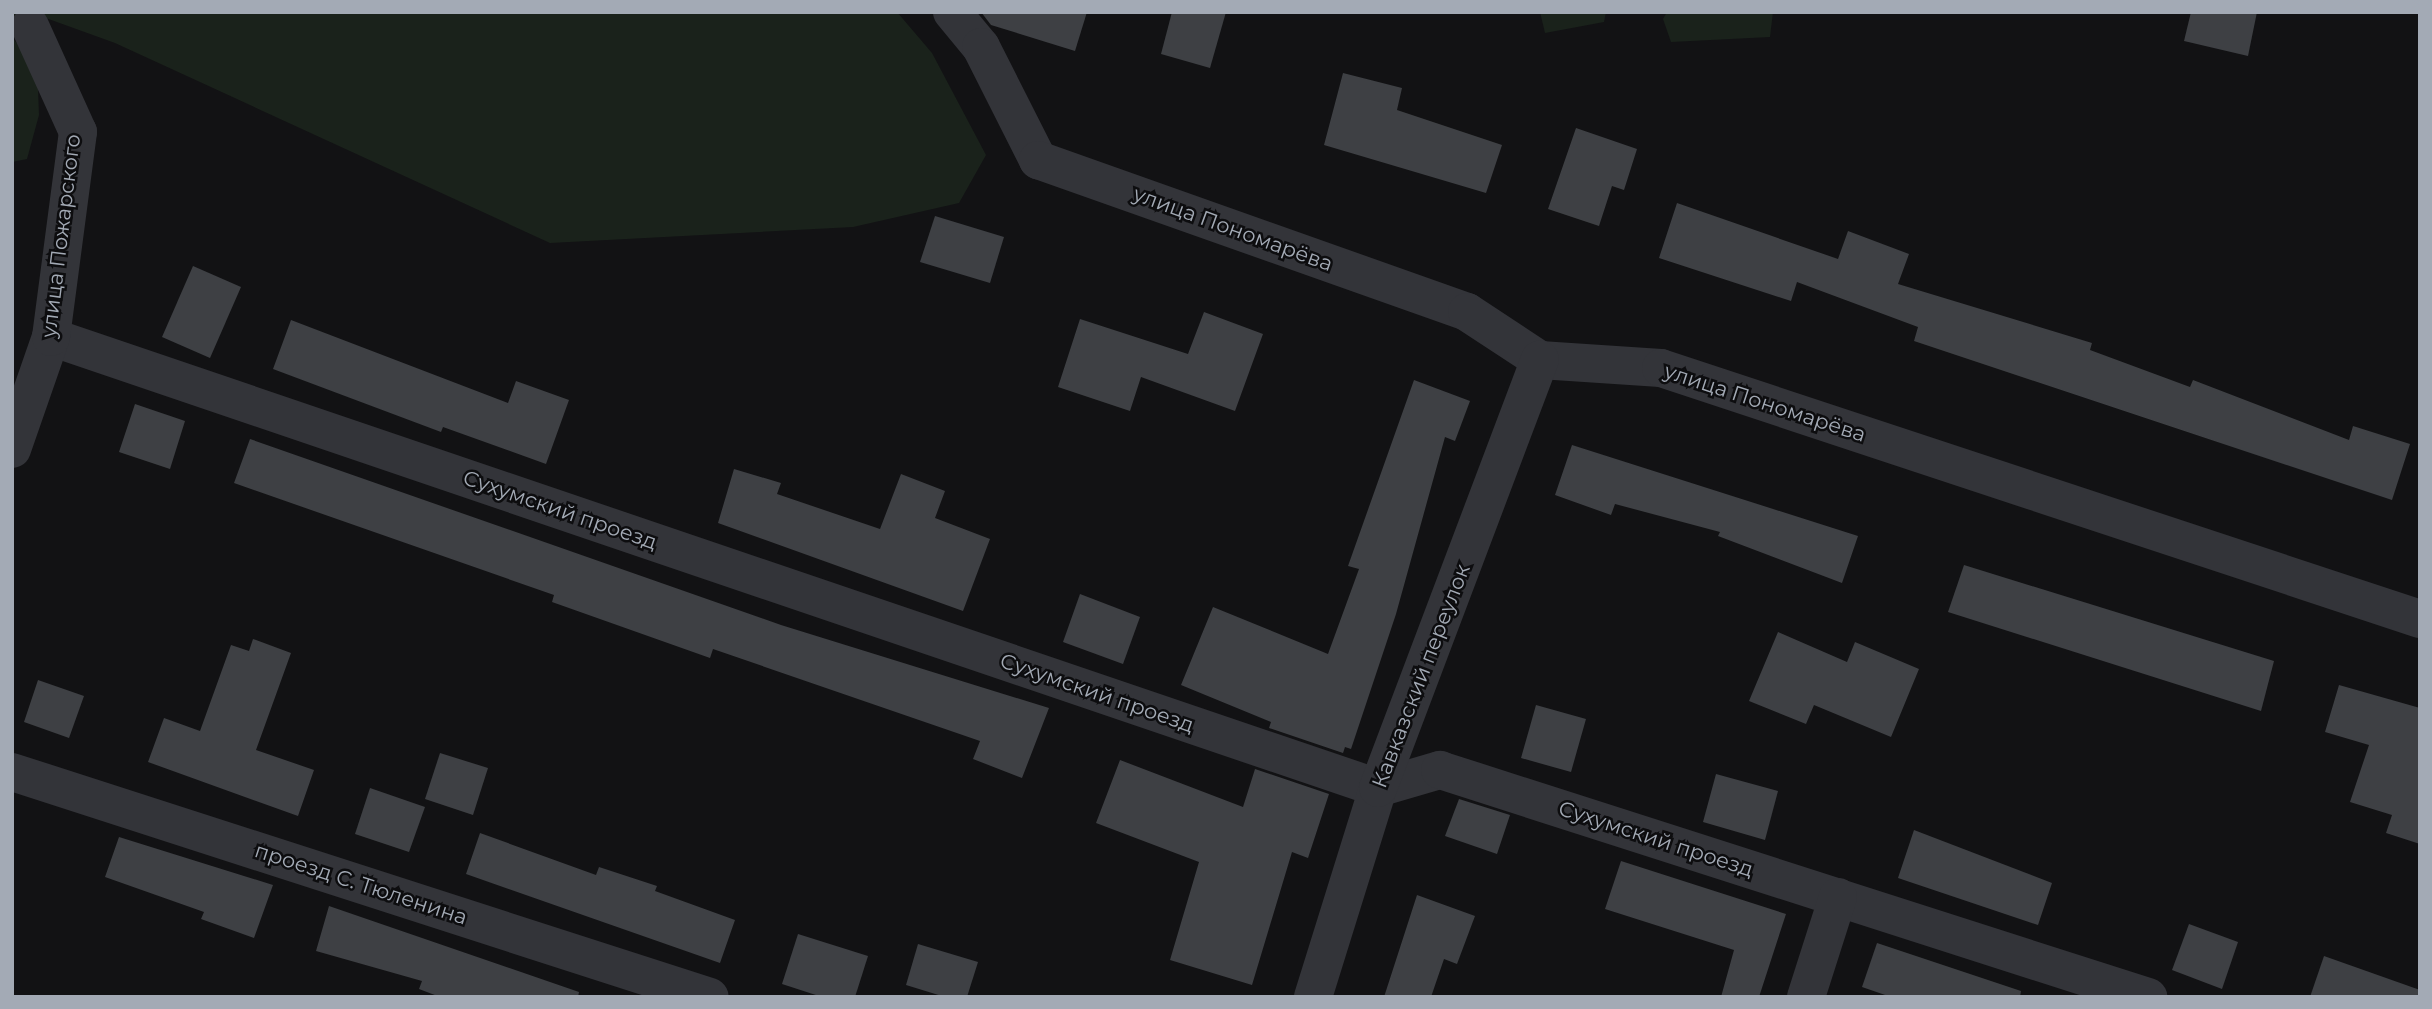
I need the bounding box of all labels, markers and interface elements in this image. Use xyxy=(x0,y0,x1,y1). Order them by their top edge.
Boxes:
street label: улица Пожарского xyxy=(36,133,86,339)
street label: улица Пономарёва xyxy=(1130,181,1336,277)
street label: улица Пономарёва xyxy=(1661,358,1869,448)
street label: Сухумский проезд xyxy=(460,465,660,555)
street label: Кавказский переулок xyxy=(1367,561,1475,791)
street label: Сухумский проезд xyxy=(997,648,1197,738)
street label: Сухумский проезд xyxy=(1555,796,1757,882)
street label: проезд С. Тюленина xyxy=(252,838,470,930)

